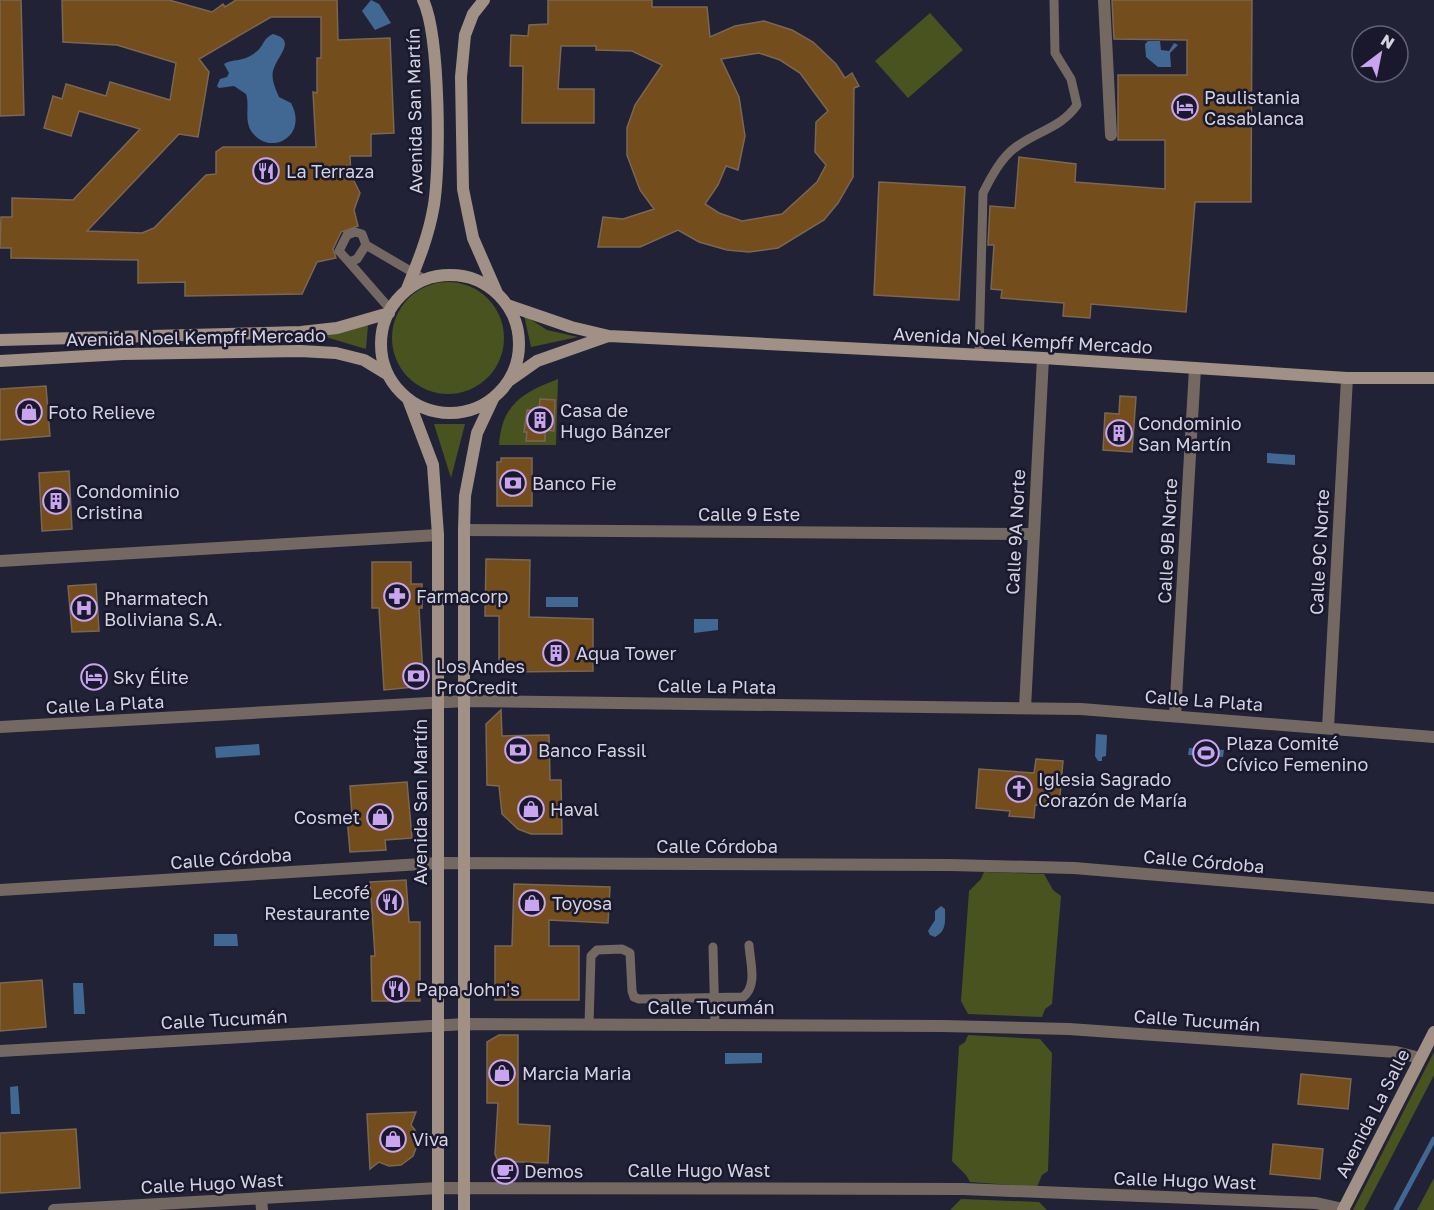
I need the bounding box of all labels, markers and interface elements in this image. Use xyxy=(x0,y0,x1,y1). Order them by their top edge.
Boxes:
north arrow xyxy=(1350,24,1410,84)
street label: Avenida San Martín xyxy=(402,28,426,194)
text: N xyxy=(1377,30,1398,53)
place label: Paulistania Casablanca xyxy=(1204,86,1304,129)
hotel icon: Paulistania Casablanca xyxy=(1170,92,1200,122)
restaurant icon: La Terraza xyxy=(251,156,281,186)
place label: La Terraza xyxy=(286,160,374,182)
street label: Avenida Noel Kempff Mercado xyxy=(893,322,1153,358)
street label: Avenida Noel Kempff Mercado xyxy=(66,324,326,350)
shop icon: Foto Relieve xyxy=(14,397,44,427)
place label: Casa de Hugo Bánzer xyxy=(560,399,671,442)
place label: Foto Relieve xyxy=(48,401,155,423)
building icon: Casa de Hugo Bánzer xyxy=(525,405,555,435)
place label: Condominio San Martín xyxy=(1138,412,1241,455)
building icon: Condominio San Martín xyxy=(1104,418,1134,448)
bank icon: Banco Fie xyxy=(498,468,528,498)
street label: Calle 9A Norte xyxy=(1001,469,1029,595)
place label: Banco Fie xyxy=(532,472,616,494)
street label: Calle 9B Norte xyxy=(1153,478,1181,604)
place label: Condominio Cristina xyxy=(76,480,179,523)
building icon: Condominio Cristina xyxy=(41,486,71,516)
street label: Calle 9C Norte xyxy=(1305,489,1333,615)
street label: Calle 9 Este xyxy=(698,503,800,525)
pharmacy icon: Farmacorp xyxy=(382,581,412,611)
place label: Farmacorp xyxy=(416,585,508,607)
place label: Pharmatech Boliviana S.A. xyxy=(104,587,223,630)
hospital icon: Pharmatech Boliviana S.A. xyxy=(69,593,99,623)
building icon: Aqua Tower xyxy=(541,638,571,668)
place label: Aqua Tower xyxy=(576,642,677,664)
place label: Los Andes ProCredit xyxy=(436,655,525,698)
bank icon: Los Andes ProCredit xyxy=(401,661,431,691)
hotel icon: Sky Élite xyxy=(79,662,109,692)
place label: Sky Élite xyxy=(113,666,189,688)
street label: Calle La Plata xyxy=(657,674,777,698)
street label: Calle La Plata xyxy=(1144,685,1264,715)
street label: Calle La Plata xyxy=(45,690,165,718)
street label: Avenida San Martín xyxy=(409,719,431,885)
place label: Plaza Comité Cívico Femenino xyxy=(1226,732,1368,775)
bank icon: Banco Fassil xyxy=(503,735,533,765)
sports icon: Plaza Comité Cívico Femenino xyxy=(1191,738,1221,768)
place label: Banco Fassil xyxy=(538,739,647,761)
place label: Iglesia Sagrado Corazón de María xyxy=(1038,768,1187,811)
church icon: Iglesia Sagrado Corazón de María xyxy=(1004,774,1034,804)
shop icon: Haval xyxy=(516,794,546,824)
place label: Haval xyxy=(550,798,599,820)
shop icon: Cosmet xyxy=(365,802,395,832)
place label: Cosmet xyxy=(294,806,360,828)
street label: Calle Córdoba xyxy=(656,835,778,857)
street label: Calle Córdoba xyxy=(170,843,292,873)
street label: Calle Córdoba xyxy=(1142,845,1266,877)
place label: Lecofé Restaurante xyxy=(264,881,370,924)
restaurant icon: Lecofé Restaurante xyxy=(375,887,405,917)
shop icon: Toyosa xyxy=(517,888,547,918)
place label: Toyosa xyxy=(552,892,612,914)
restaurant icon: Papa John's xyxy=(381,974,411,1004)
place label: Papa John's xyxy=(416,978,520,1000)
street label: Calle Tucumán xyxy=(648,996,775,1018)
street label: Calle Tucumán xyxy=(160,1005,288,1033)
street label: Calle Tucumán xyxy=(1133,1005,1261,1035)
street label: Avenida La Salle xyxy=(1330,1045,1414,1181)
shop icon: Marcia Maria xyxy=(487,1058,517,1088)
place label: Marcia Maria xyxy=(522,1062,631,1084)
shop icon: Viva xyxy=(378,1124,408,1154)
place label: Viva xyxy=(412,1128,449,1150)
cafe icon: Demos xyxy=(490,1156,520,1186)
street label: Calle Hugo Wast xyxy=(627,1159,771,1181)
place label: Demos xyxy=(524,1160,583,1182)
street label: Calle Hugo Wast xyxy=(1113,1167,1257,1193)
street label: Calle Hugo Wast xyxy=(140,1168,284,1198)

